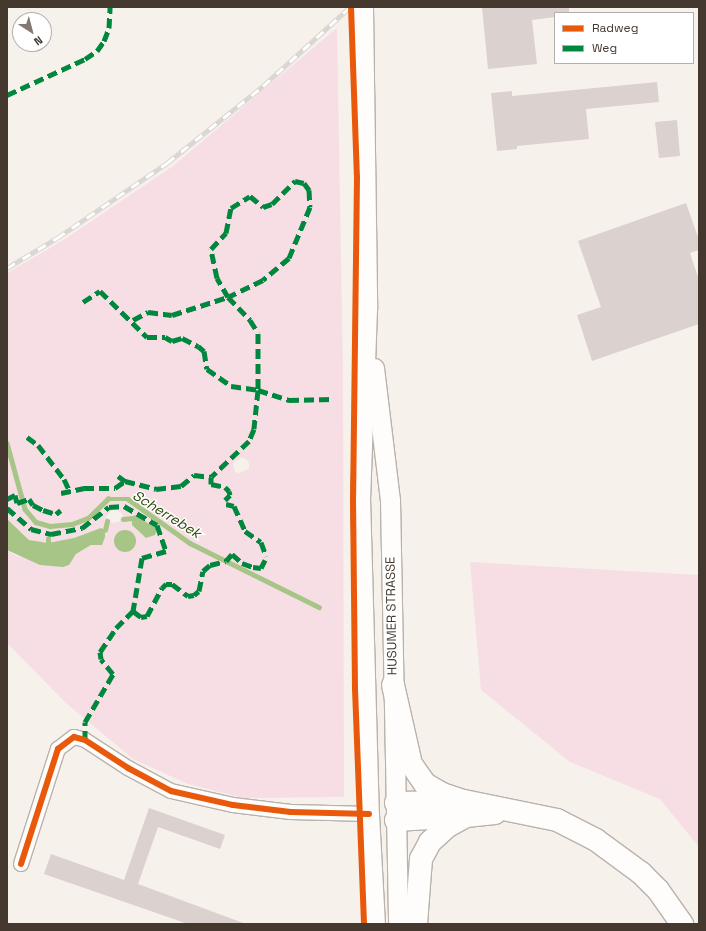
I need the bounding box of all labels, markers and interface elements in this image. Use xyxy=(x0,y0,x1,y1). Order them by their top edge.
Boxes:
north arrow xyxy=(12,12,52,52)
legend xyxy=(554,12,694,64)
text: Radweg xyxy=(592,20,638,36)
text: N xyxy=(31,33,46,49)
text: Weg xyxy=(592,40,617,56)
water label: Scherrebek xyxy=(130,486,204,542)
street label: HUSUMER STRASSE xyxy=(383,556,401,676)

